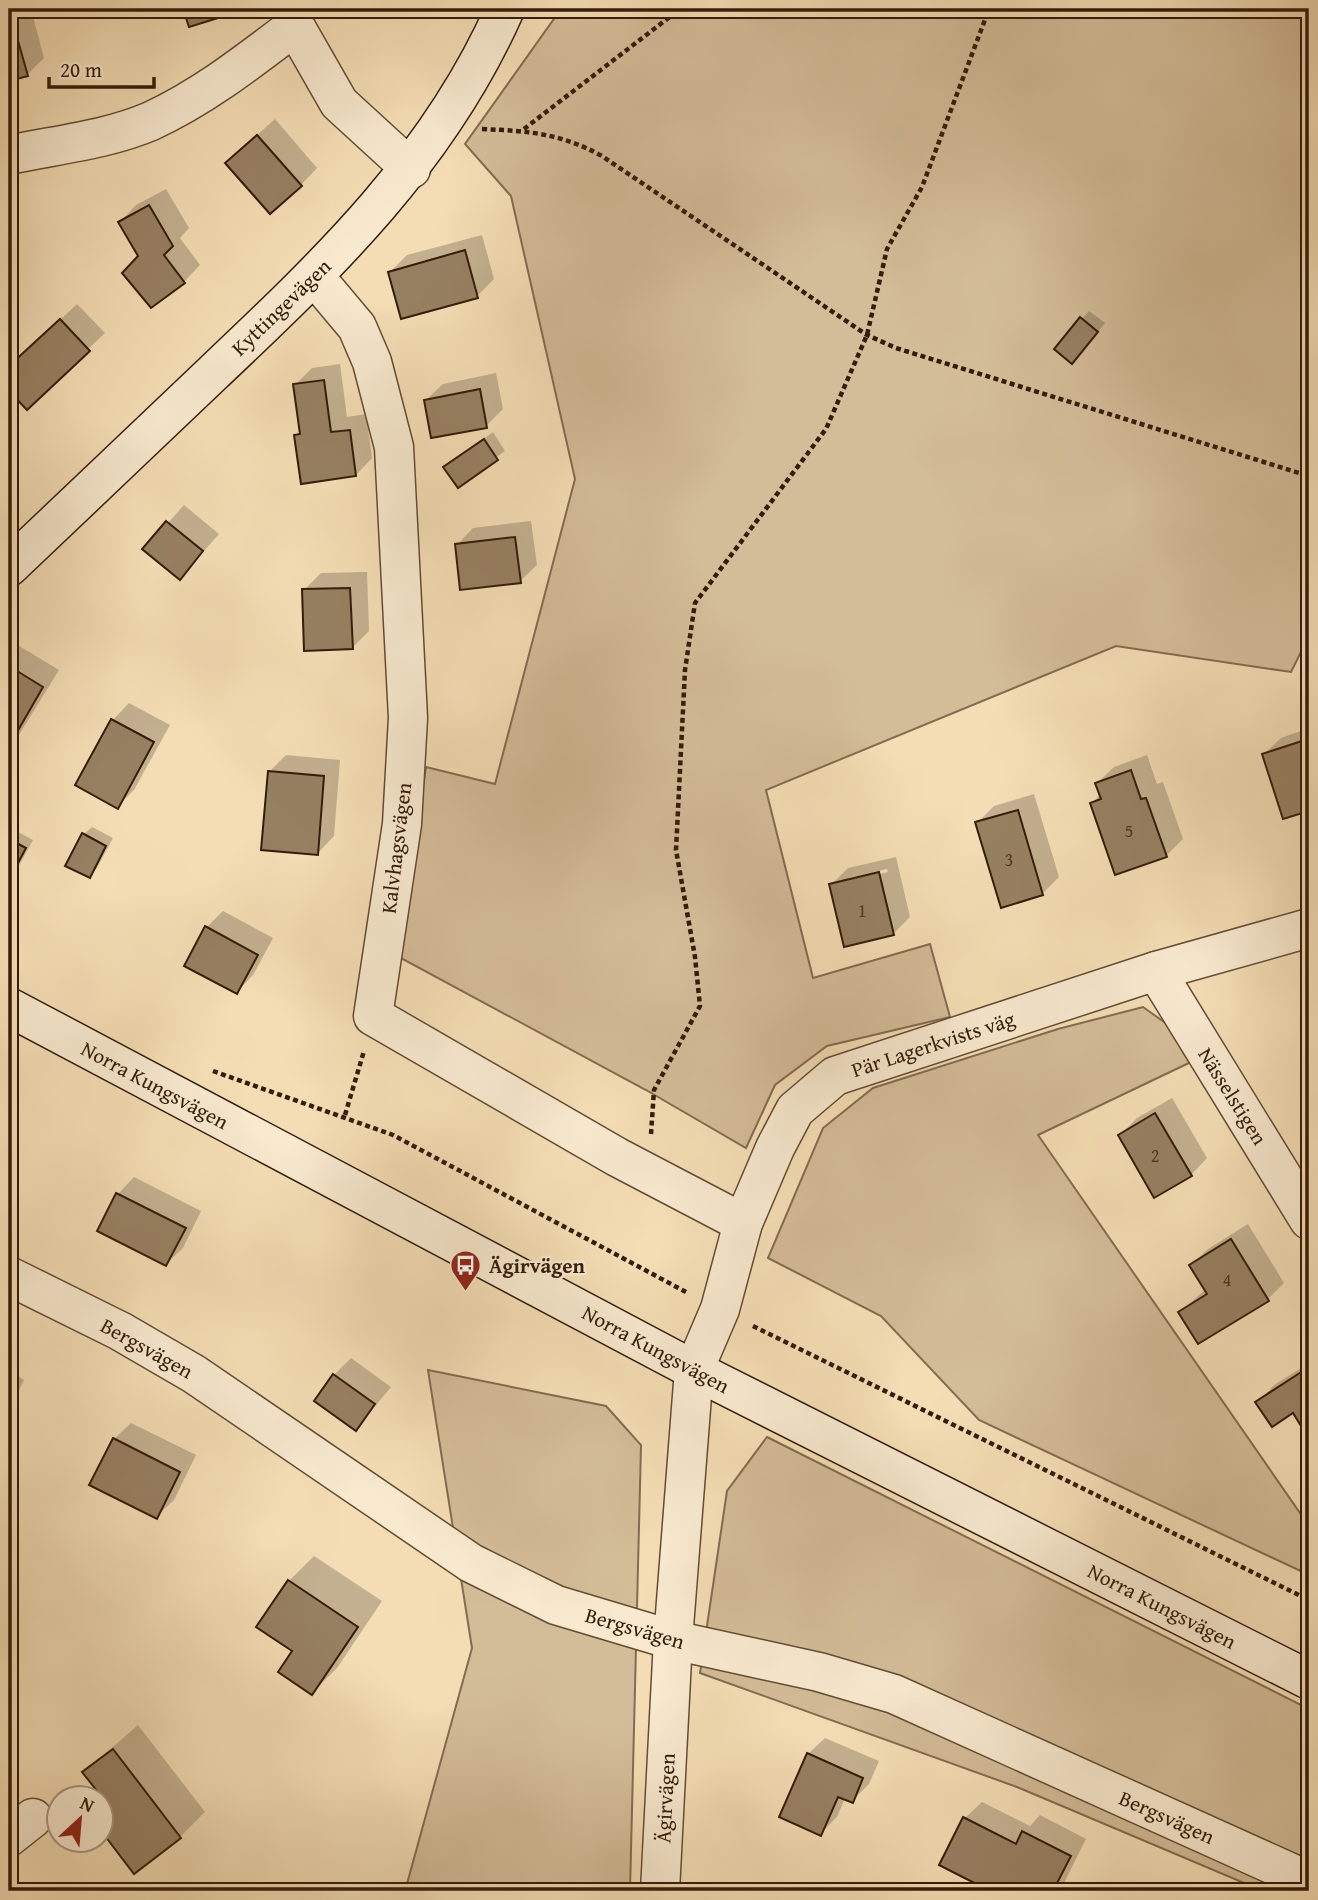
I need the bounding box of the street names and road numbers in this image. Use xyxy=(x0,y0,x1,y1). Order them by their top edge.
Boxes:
street label: Kyttingevägen xyxy=(224,251,338,363)
street label: Kalvhagsvägen xyxy=(373,781,419,915)
street label: Pär Lagerkvists väg xyxy=(847,1003,1019,1085)
street label: Norra Kungsvägen xyxy=(76,1033,234,1137)
street label: Nässelstigen xyxy=(1191,1041,1275,1151)
street label: Norra Kungsvägen xyxy=(577,1297,735,1401)
street label: Bergsvägen xyxy=(95,1310,199,1386)
street label: Norra Kungsvägen xyxy=(1082,1555,1242,1657)
street label: Bergsvägen xyxy=(582,1599,688,1657)
street label: Ägirvägen xyxy=(647,1752,683,1844)
street label: Bergsvägen xyxy=(1114,1782,1220,1852)

